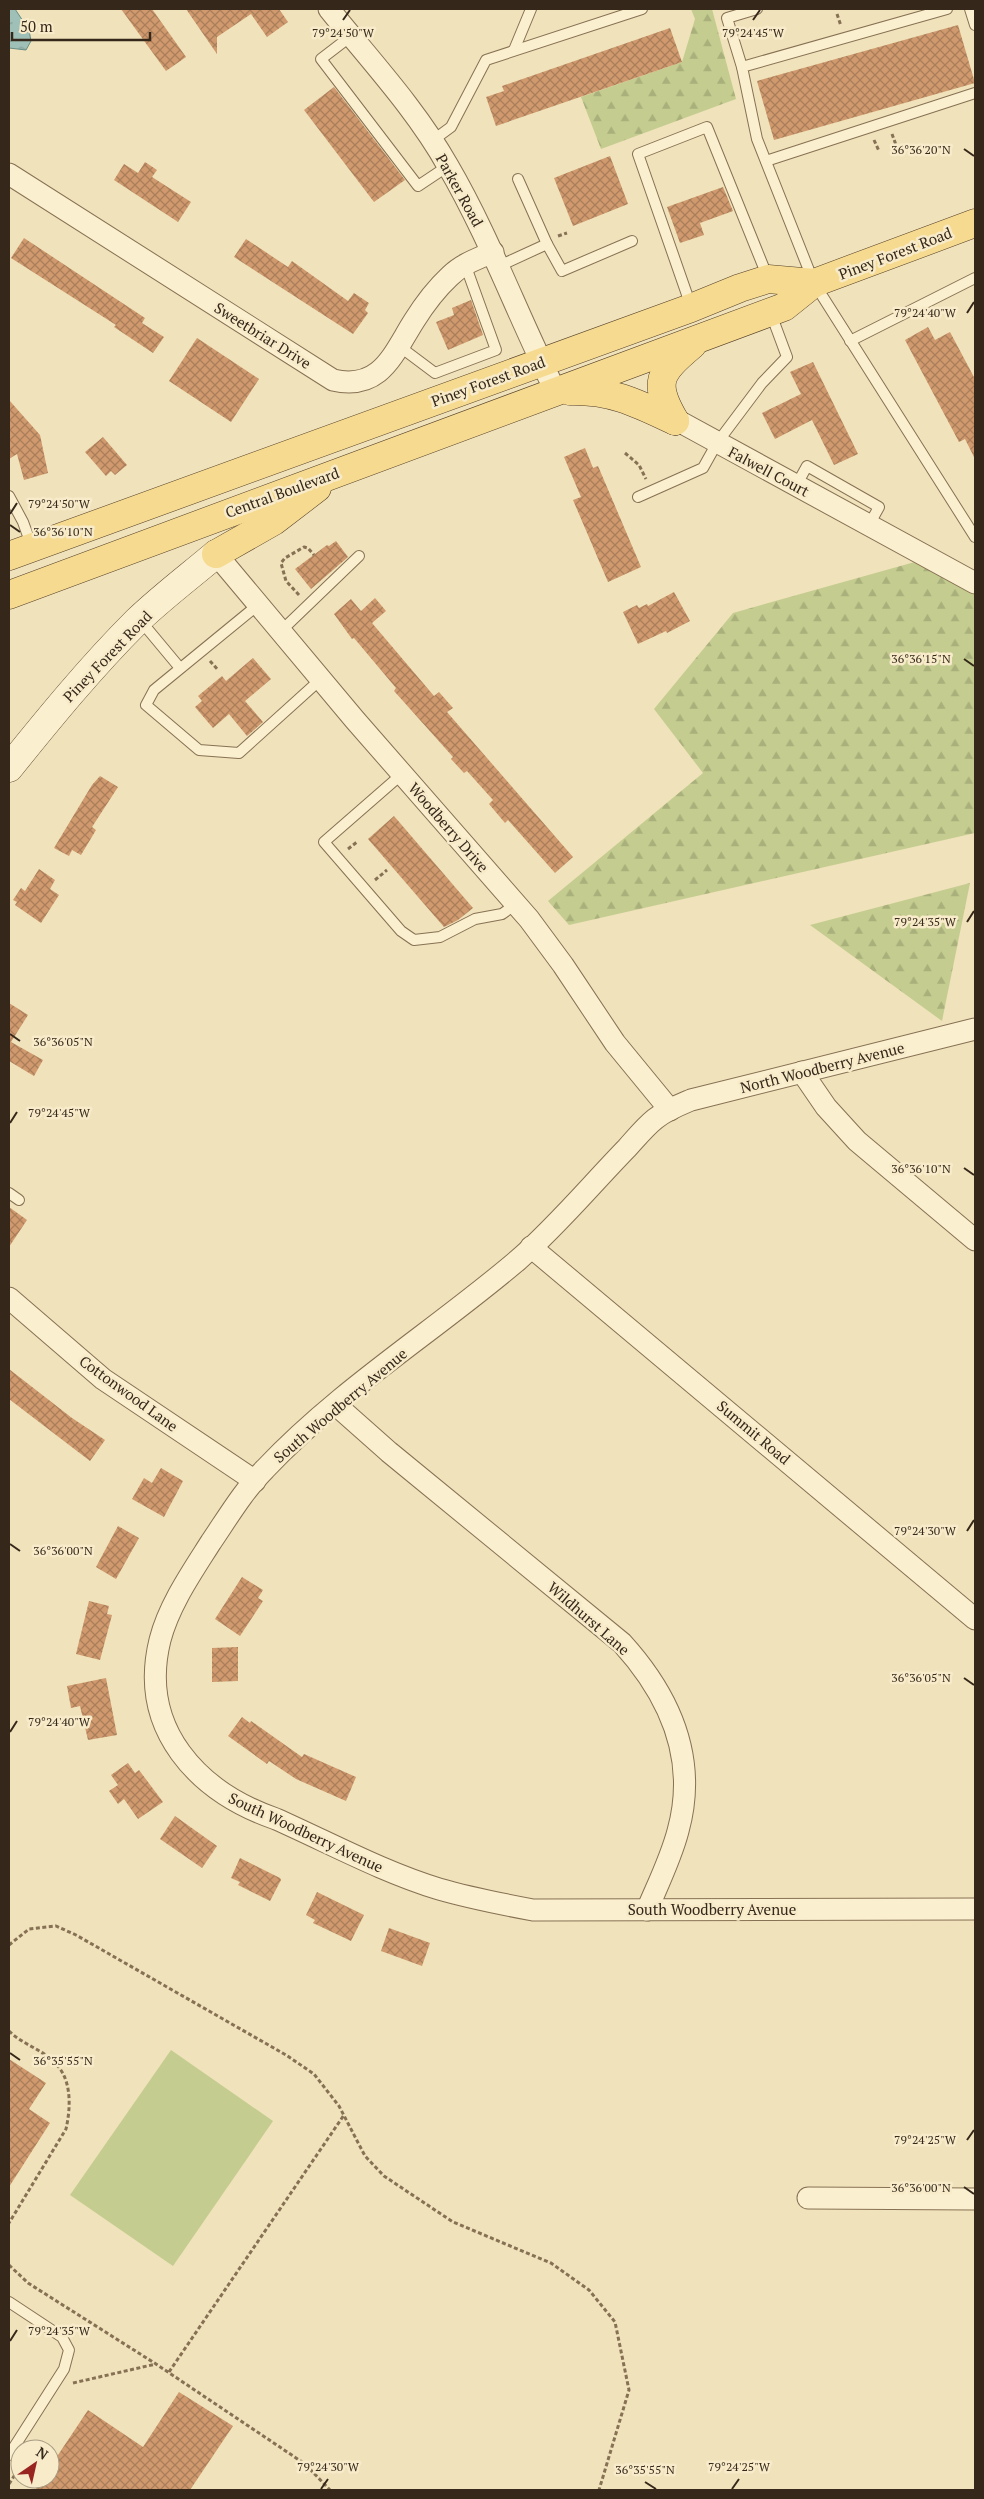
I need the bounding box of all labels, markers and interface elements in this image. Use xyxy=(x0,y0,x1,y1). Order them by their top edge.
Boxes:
scale bar xyxy=(12,10,150,42)
text: 50 m xyxy=(20,16,53,36)
text: 79°24'50"W xyxy=(312,25,375,40)
text: 79°24'45"W xyxy=(722,25,785,40)
text: 36°36'20"N xyxy=(891,142,951,157)
street label: Parker Road xyxy=(432,150,488,230)
street label: Piney Forest Road xyxy=(835,222,955,284)
street label: Sweetbriar Drive xyxy=(211,297,315,373)
text: 79°24'40"W xyxy=(894,305,957,320)
street label: Piney Forest Road xyxy=(428,351,548,411)
street label: Falwell Court xyxy=(725,441,813,501)
street label: Central Boulevard xyxy=(222,462,342,522)
text: 79°24'50"W xyxy=(28,496,91,511)
text: 36°36'10"N xyxy=(33,524,93,539)
street label: Piney Forest Road xyxy=(58,606,156,706)
text: 36°36'15"N xyxy=(891,651,951,666)
street label: Woodberry Drive xyxy=(405,778,493,876)
text: 79°24'35"W xyxy=(894,914,957,929)
text: 36°36'05"N xyxy=(33,1034,93,1049)
street label: North Woodberry Avenue xyxy=(738,1037,906,1097)
text: 79°24'45"W xyxy=(28,1105,91,1120)
text: 36°36'10"N xyxy=(891,1161,951,1176)
street label: South Woodberry Avenue xyxy=(269,1343,411,1467)
street label: Cottonwood Lane xyxy=(76,1350,182,1436)
street label: Summit Road xyxy=(713,1395,795,1469)
text: 79°24'30"W xyxy=(894,1523,957,1538)
text: 36°36'00"N xyxy=(33,1543,93,1558)
street label: Wildhurst Lane xyxy=(544,1577,634,1659)
text: 36°36'05"N xyxy=(891,1670,951,1685)
text: 79°24'40"W xyxy=(28,1714,91,1729)
street label: South Woodberry Avenue xyxy=(225,1787,387,1877)
street label: South Woodberry Avenue xyxy=(628,1899,796,1919)
text: 36°35'55"N xyxy=(33,2053,93,2068)
text: 79°24'25"W xyxy=(894,2132,957,2147)
text: 36°36'00"N xyxy=(891,2180,951,2195)
text: 79°24'35"W xyxy=(28,2323,91,2338)
north arrow xyxy=(10,2439,60,2489)
text: N xyxy=(33,2442,53,2464)
text: 79°24'30"W xyxy=(297,2459,360,2474)
text: 79°24'25"W xyxy=(708,2459,771,2474)
text: 36°35'55"N xyxy=(615,2462,675,2477)

